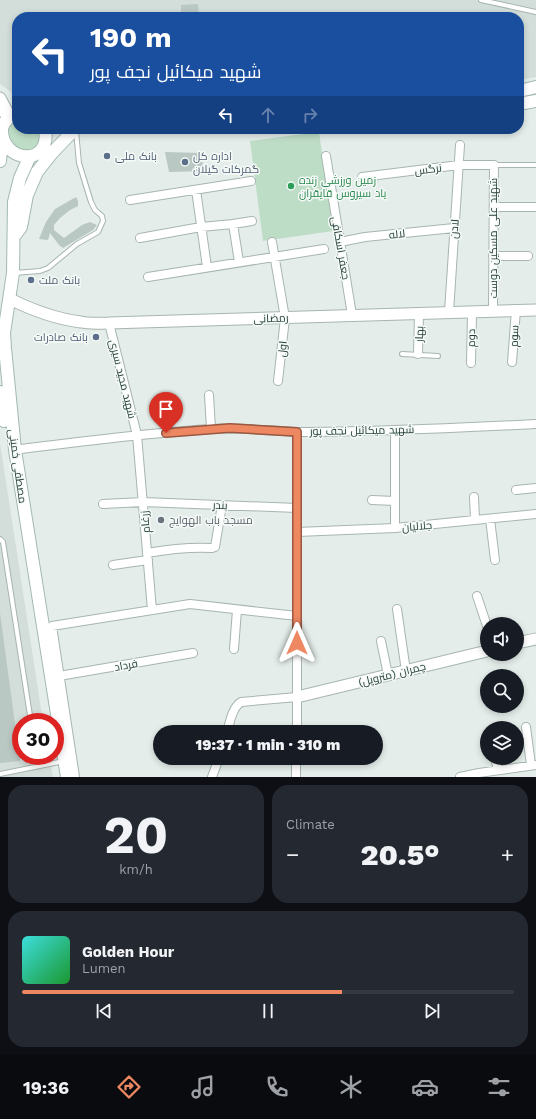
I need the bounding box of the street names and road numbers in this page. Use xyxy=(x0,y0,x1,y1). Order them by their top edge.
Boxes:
street label: نرگس xyxy=(414,161,442,178)
street label: شهید علی مسکین دوست xyxy=(487,178,500,298)
street label: جعفر اسکافی xyxy=(329,215,352,281)
street label: لادن xyxy=(447,219,462,239)
street label: لاله xyxy=(388,227,406,242)
street label: رمضانی xyxy=(253,311,289,326)
street label: سوم xyxy=(507,325,523,348)
street label: بهار xyxy=(413,326,426,343)
street label: دوم xyxy=(465,329,479,347)
street label: شهید مجید سیری xyxy=(106,338,139,420)
street label: اول xyxy=(275,340,290,358)
street label: شهید میکائیل نجف پور xyxy=(309,423,414,438)
street label: مصطفی خمینی xyxy=(6,428,29,504)
street label: بندر xyxy=(211,499,228,512)
street label: زرغام xyxy=(138,510,154,534)
street label: جلالیان xyxy=(401,519,433,534)
street label: فرداد xyxy=(113,657,139,674)
street label: چمران (متروپل) xyxy=(357,660,427,689)

